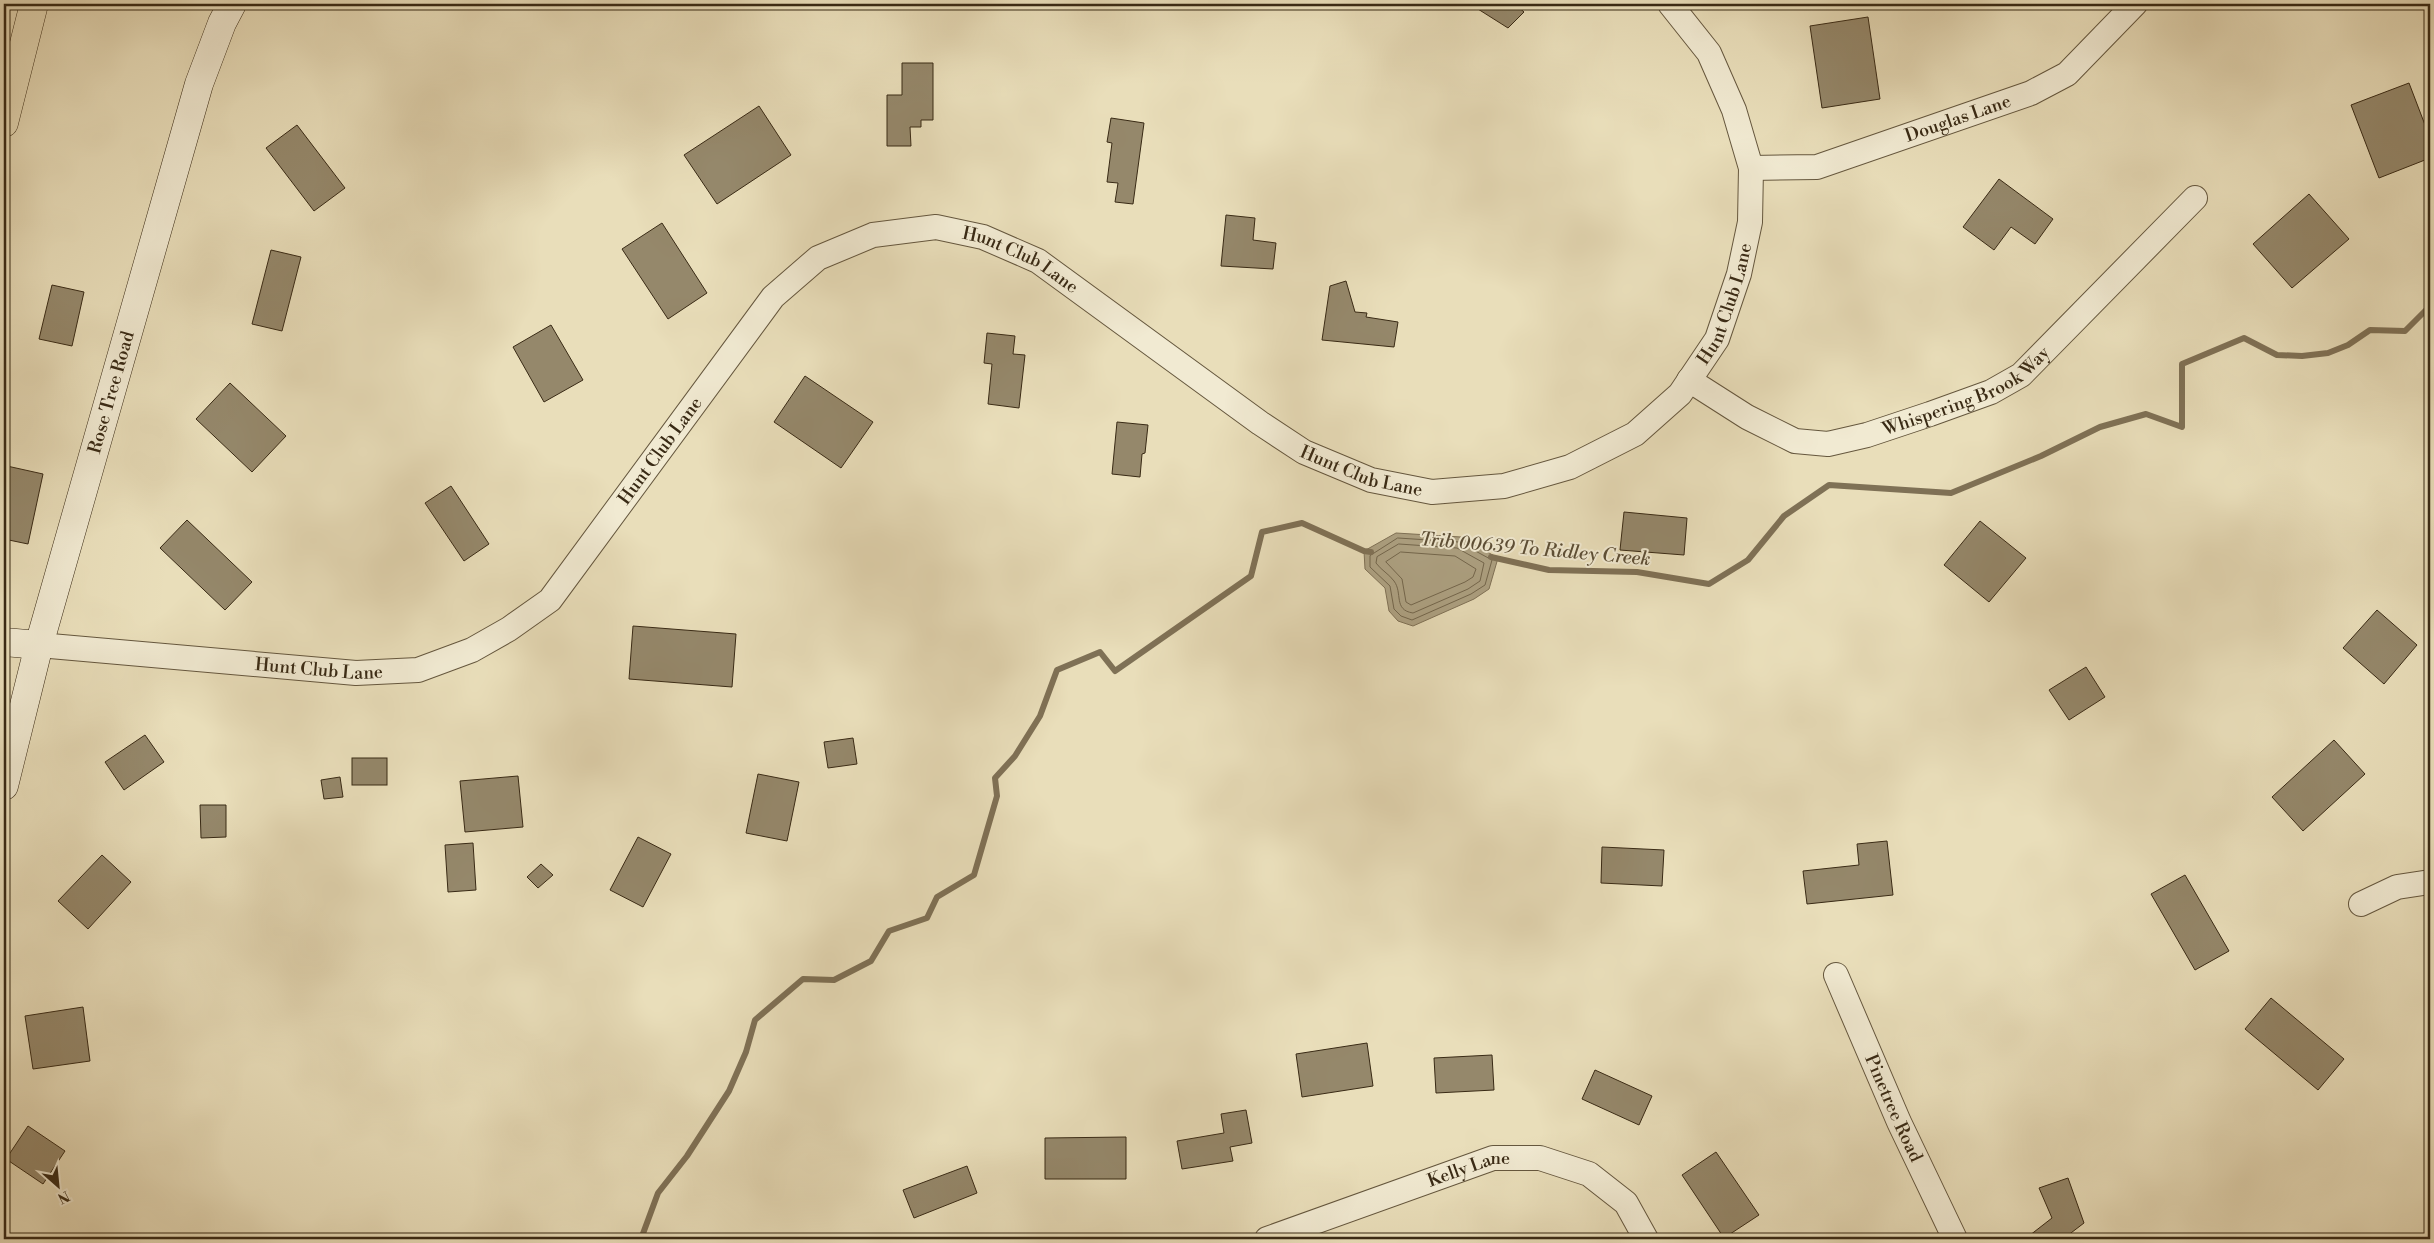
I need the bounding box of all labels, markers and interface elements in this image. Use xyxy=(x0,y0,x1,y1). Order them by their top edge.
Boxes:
street label: Douglas Lane xyxy=(1902,89,2014,147)
street label: Hunt Club Lane xyxy=(960,221,1083,298)
street label: Hunt Club Lane xyxy=(1692,241,1757,369)
street label: Rose Tree Road xyxy=(83,328,140,456)
street label: Whispering Brook Way xyxy=(1879,341,2055,441)
street label: Hunt Club Lane xyxy=(613,392,707,509)
street label: Hunt Club Lane xyxy=(1297,440,1425,501)
water label: Trib 00639 To Ridley Creek xyxy=(1419,527,1651,571)
street label: Hunt Club Lane xyxy=(254,653,383,685)
street label: Pinetree Road xyxy=(1860,1051,1928,1166)
street label: Kelly Lane xyxy=(1424,1147,1510,1192)
north arrow xyxy=(32,1160,82,1210)
text: N xyxy=(54,1186,72,1207)

